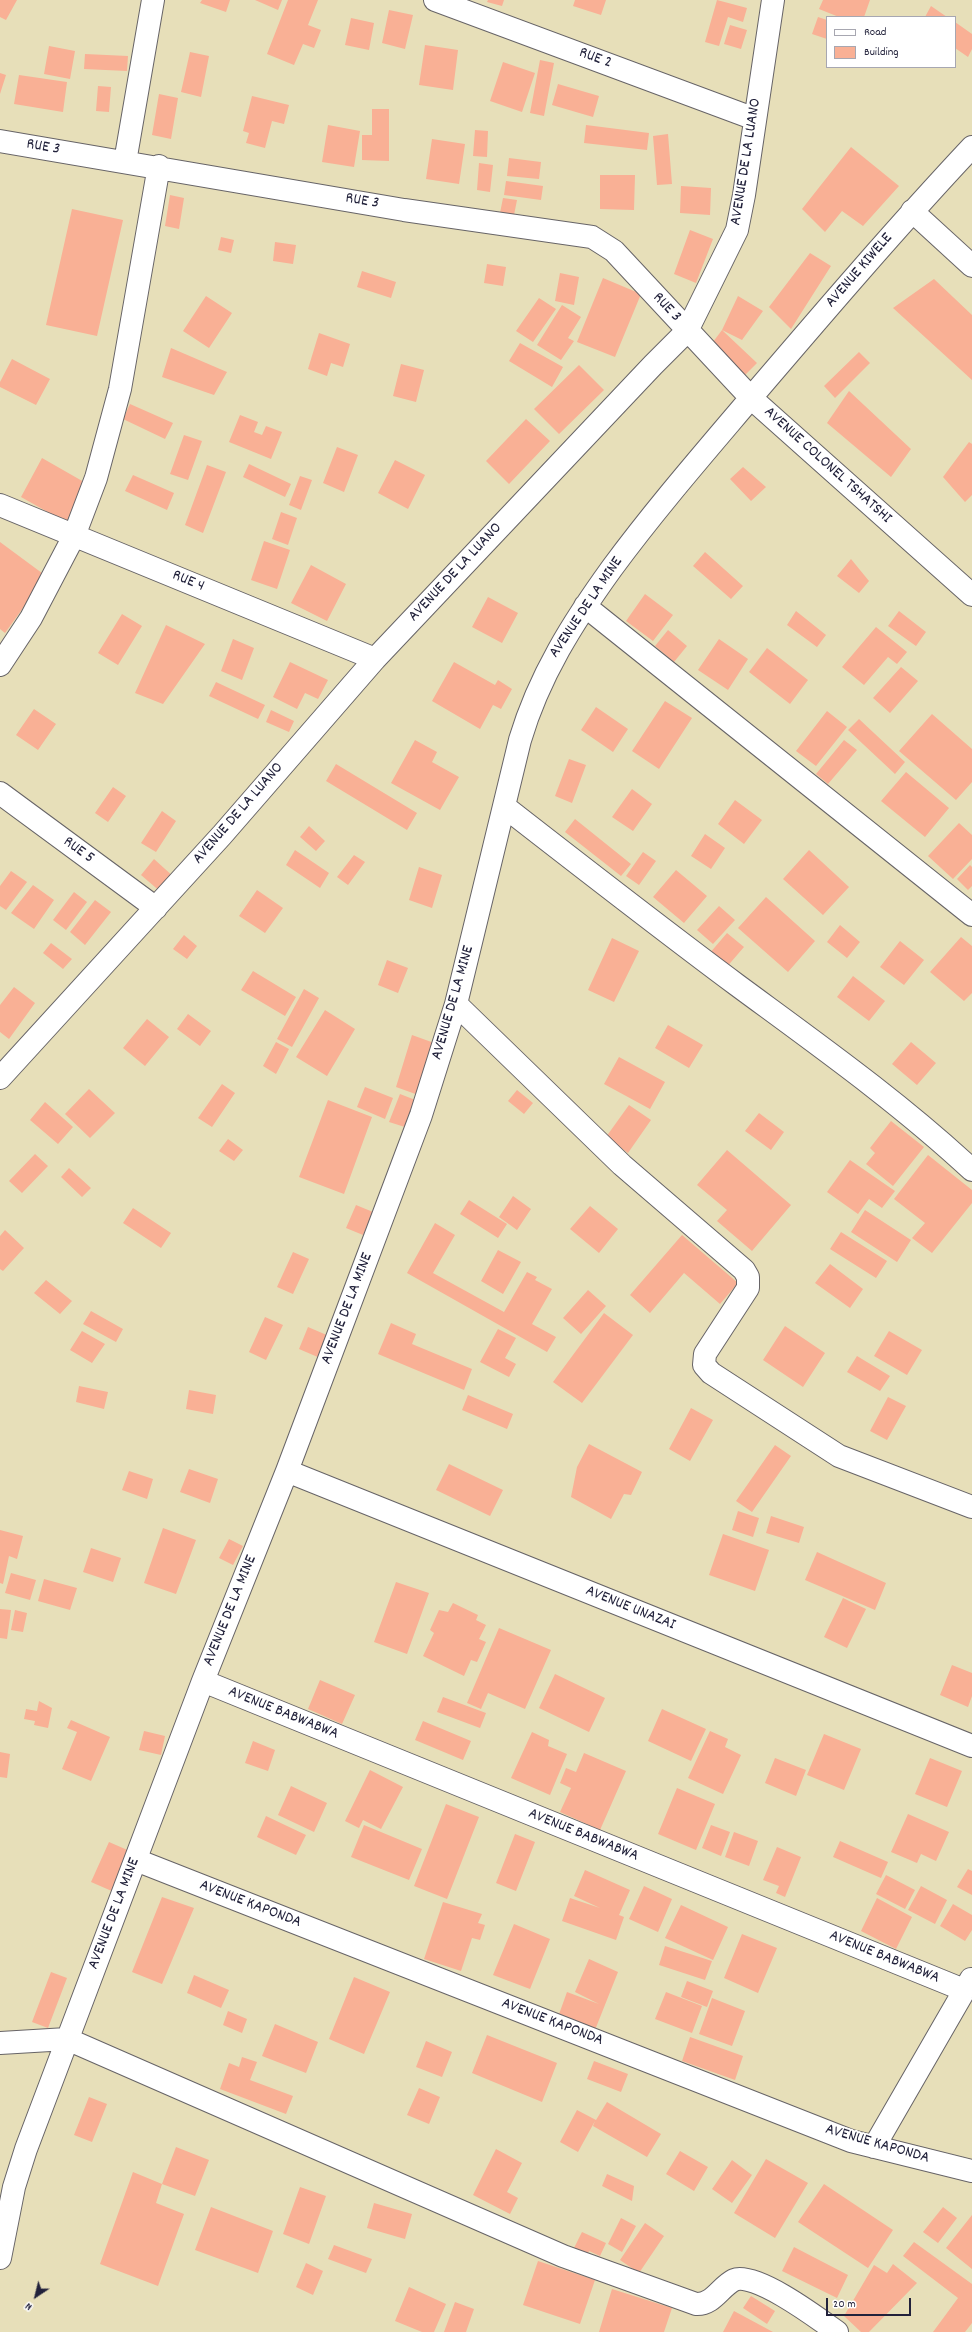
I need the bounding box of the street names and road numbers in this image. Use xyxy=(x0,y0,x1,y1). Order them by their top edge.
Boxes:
street label: RUE 2 xyxy=(576,44,614,74)
street label: AVENUE DE LA LUANO xyxy=(727,97,767,227)
street label: RUE 3 xyxy=(25,136,61,160)
street label: RUE 3 xyxy=(344,190,380,214)
street label: AVENUE KIWELE xyxy=(822,230,898,312)
street label: RUE 3 xyxy=(648,289,684,327)
street label: AVENUE COLONEL TSHATSHI xyxy=(759,404,895,528)
street label: AVENUE DE LA LUANO xyxy=(405,519,507,627)
street label: AVENUE DE LA MINE xyxy=(546,554,628,662)
street label: RUE 4 xyxy=(169,567,207,597)
street label: AVENUE DE LA LUANO xyxy=(190,759,288,869)
street label: RUE 5 xyxy=(59,833,97,869)
street label: AVENUE DE LA MINE xyxy=(429,944,479,1062)
street label: AVENUE DE LA MINE xyxy=(318,1251,378,1367)
street label: AVENUE DE LA MINE xyxy=(200,1553,262,1669)
street label: AVENUE UNAZAI xyxy=(582,1582,678,1636)
street label: AVENUE BABWABWA xyxy=(225,1683,341,1745)
street label: AVENUE BABWABWA xyxy=(525,1805,641,1867)
street label: AVENUE DE LA MINE xyxy=(85,1856,145,1972)
street label: AVENUE KAPONDA xyxy=(196,1877,304,1933)
street label: AVENUE BABWABWA xyxy=(826,1927,942,1989)
street label: AVENUE KAPONDA xyxy=(498,1995,606,2051)
street label: AVENUE KAPONDA xyxy=(823,2121,931,2169)

